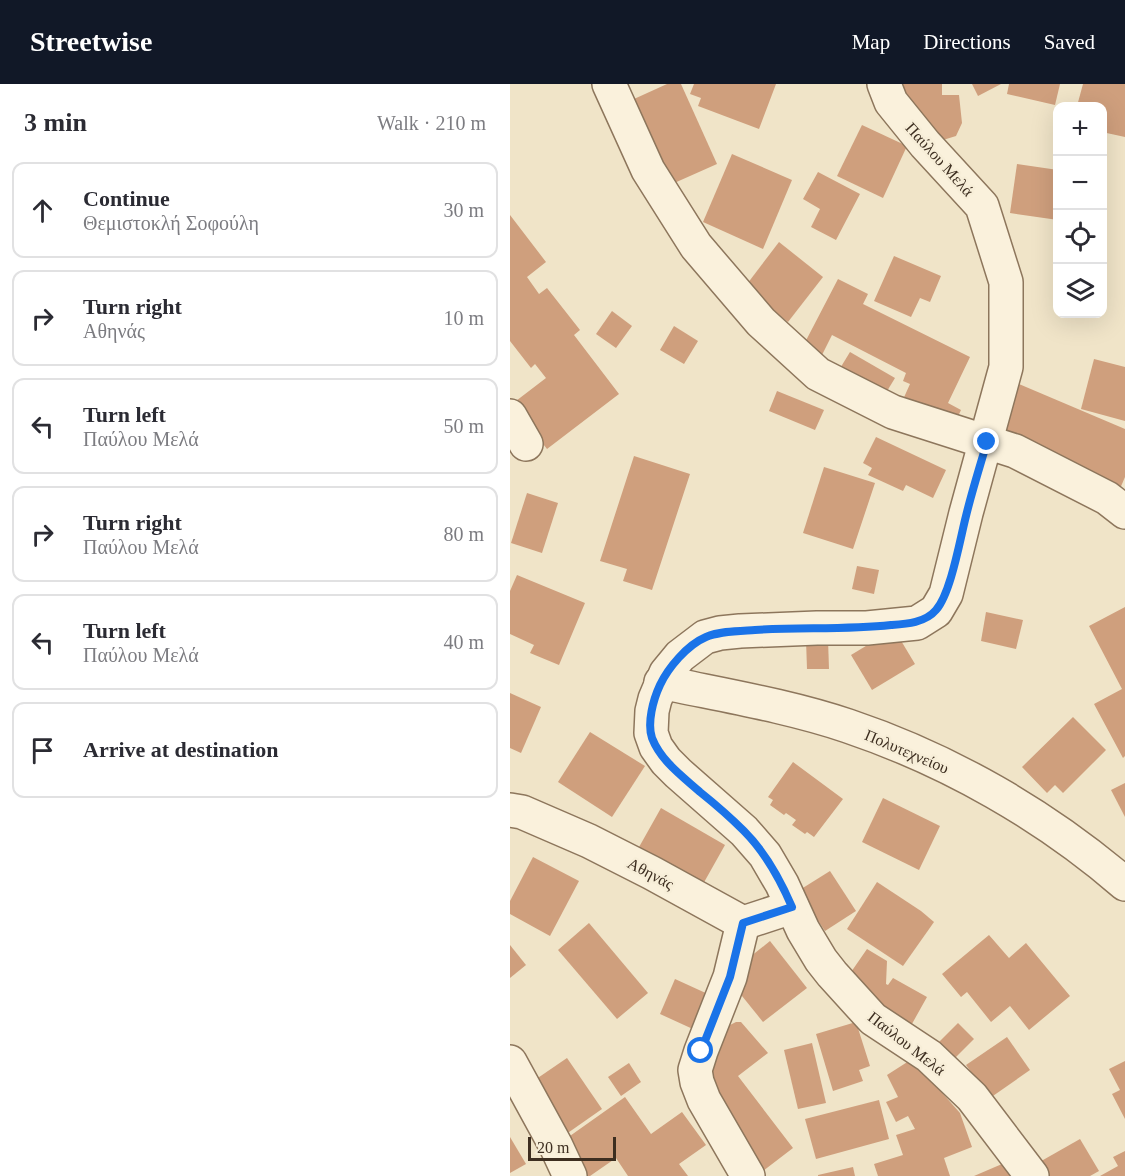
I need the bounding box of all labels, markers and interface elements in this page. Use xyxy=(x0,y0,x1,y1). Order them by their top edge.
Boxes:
text: Streetwise xyxy=(30,26,152,57)
text: Map xyxy=(852,30,890,54)
text: Directions xyxy=(923,30,1011,54)
text: Saved xyxy=(1044,30,1095,54)
map controls xyxy=(1053,102,1107,318)
button: + xyxy=(1053,102,1107,156)
text: 3 min xyxy=(24,108,87,137)
text: Walk · 210 m xyxy=(377,112,486,134)
street label: Παύλου Μελά xyxy=(902,119,977,200)
button: − xyxy=(1053,156,1107,210)
text: Continue xyxy=(83,186,170,211)
icon: ahead xyxy=(26,194,59,227)
text: 30 m xyxy=(443,199,484,221)
button: locate xyxy=(1053,210,1107,264)
text: Θεμιστοκλή Σοφούλη xyxy=(83,212,259,234)
button: layers xyxy=(1053,264,1107,318)
text: Turn right xyxy=(83,294,182,319)
icon: right xyxy=(26,302,59,335)
text: 10 m xyxy=(443,307,484,329)
text: Αθηνάς xyxy=(83,320,145,342)
text: Turn left xyxy=(83,402,166,427)
icon: left xyxy=(26,410,59,443)
text: 50 m xyxy=(443,415,484,437)
text: Παύλου Μελά xyxy=(83,428,199,450)
route end xyxy=(973,428,999,454)
text: Turn right xyxy=(83,510,182,535)
icon: right xyxy=(26,518,59,551)
text: 80 m xyxy=(443,523,484,545)
text: Παύλου Μελά xyxy=(83,536,199,558)
text: Turn left xyxy=(83,618,166,643)
icon: left xyxy=(26,626,59,659)
text: 40 m xyxy=(443,631,484,653)
text: Παύλου Μελά xyxy=(83,644,199,666)
street label: Πολυτεχνείου xyxy=(862,726,951,778)
icon: arrive xyxy=(26,734,59,767)
text: Arrive at destination xyxy=(83,737,279,762)
street label: Αθηνάς xyxy=(624,854,677,894)
street label: Παύλου Μελά xyxy=(865,1008,949,1079)
route start xyxy=(687,1037,713,1063)
scale bar xyxy=(528,1134,616,1162)
text: 20 m xyxy=(537,1139,569,1156)

